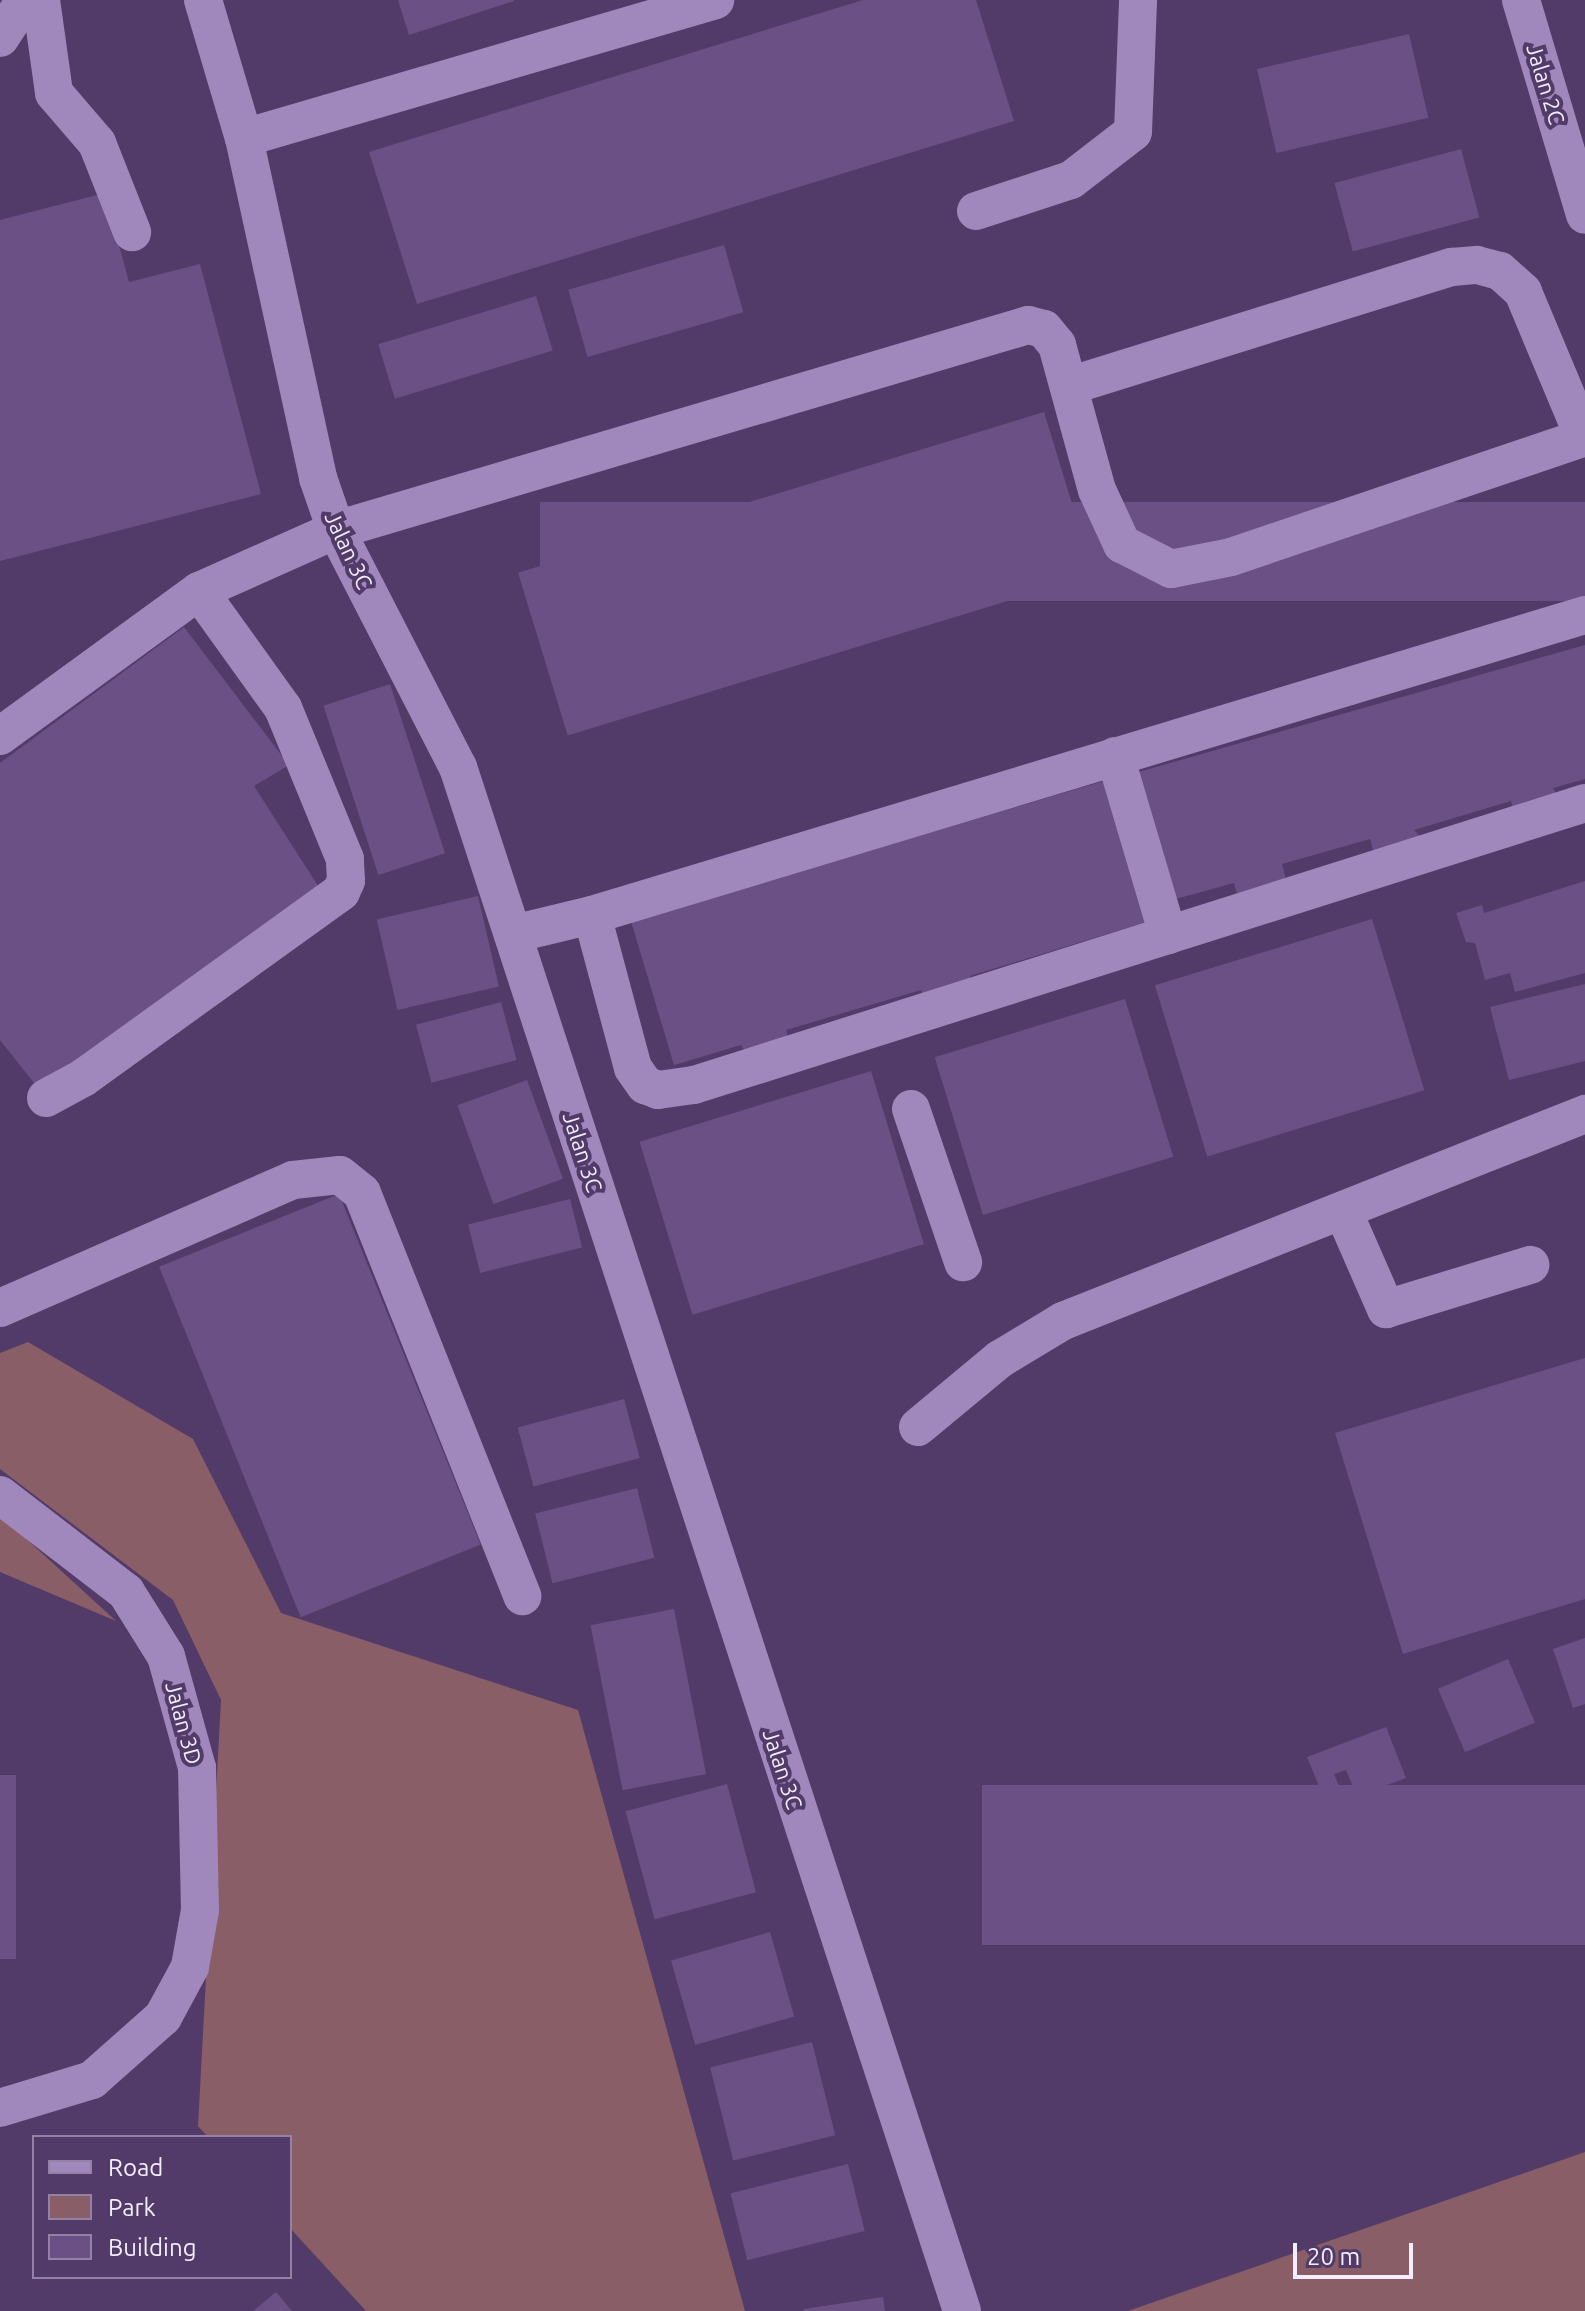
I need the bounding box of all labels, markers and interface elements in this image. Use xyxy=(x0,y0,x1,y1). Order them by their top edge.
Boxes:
street label: Jalan 2C xyxy=(1521,41,1571,127)
street label: Jalan 3C xyxy=(320,507,378,593)
street label: Jalan 3C xyxy=(558,1109,608,1195)
street label: Jalan 3D xyxy=(160,1679,208,1767)
street label: Jalan 3C xyxy=(758,1726,808,1812)
legend xyxy=(32,2135,292,2279)
text: Road xyxy=(108,2154,163,2181)
text: Park xyxy=(108,2194,156,2221)
scale bar xyxy=(1297,2227,1417,2277)
text: Building xyxy=(108,2234,196,2261)
text: 20 m xyxy=(1307,2243,1360,2270)

